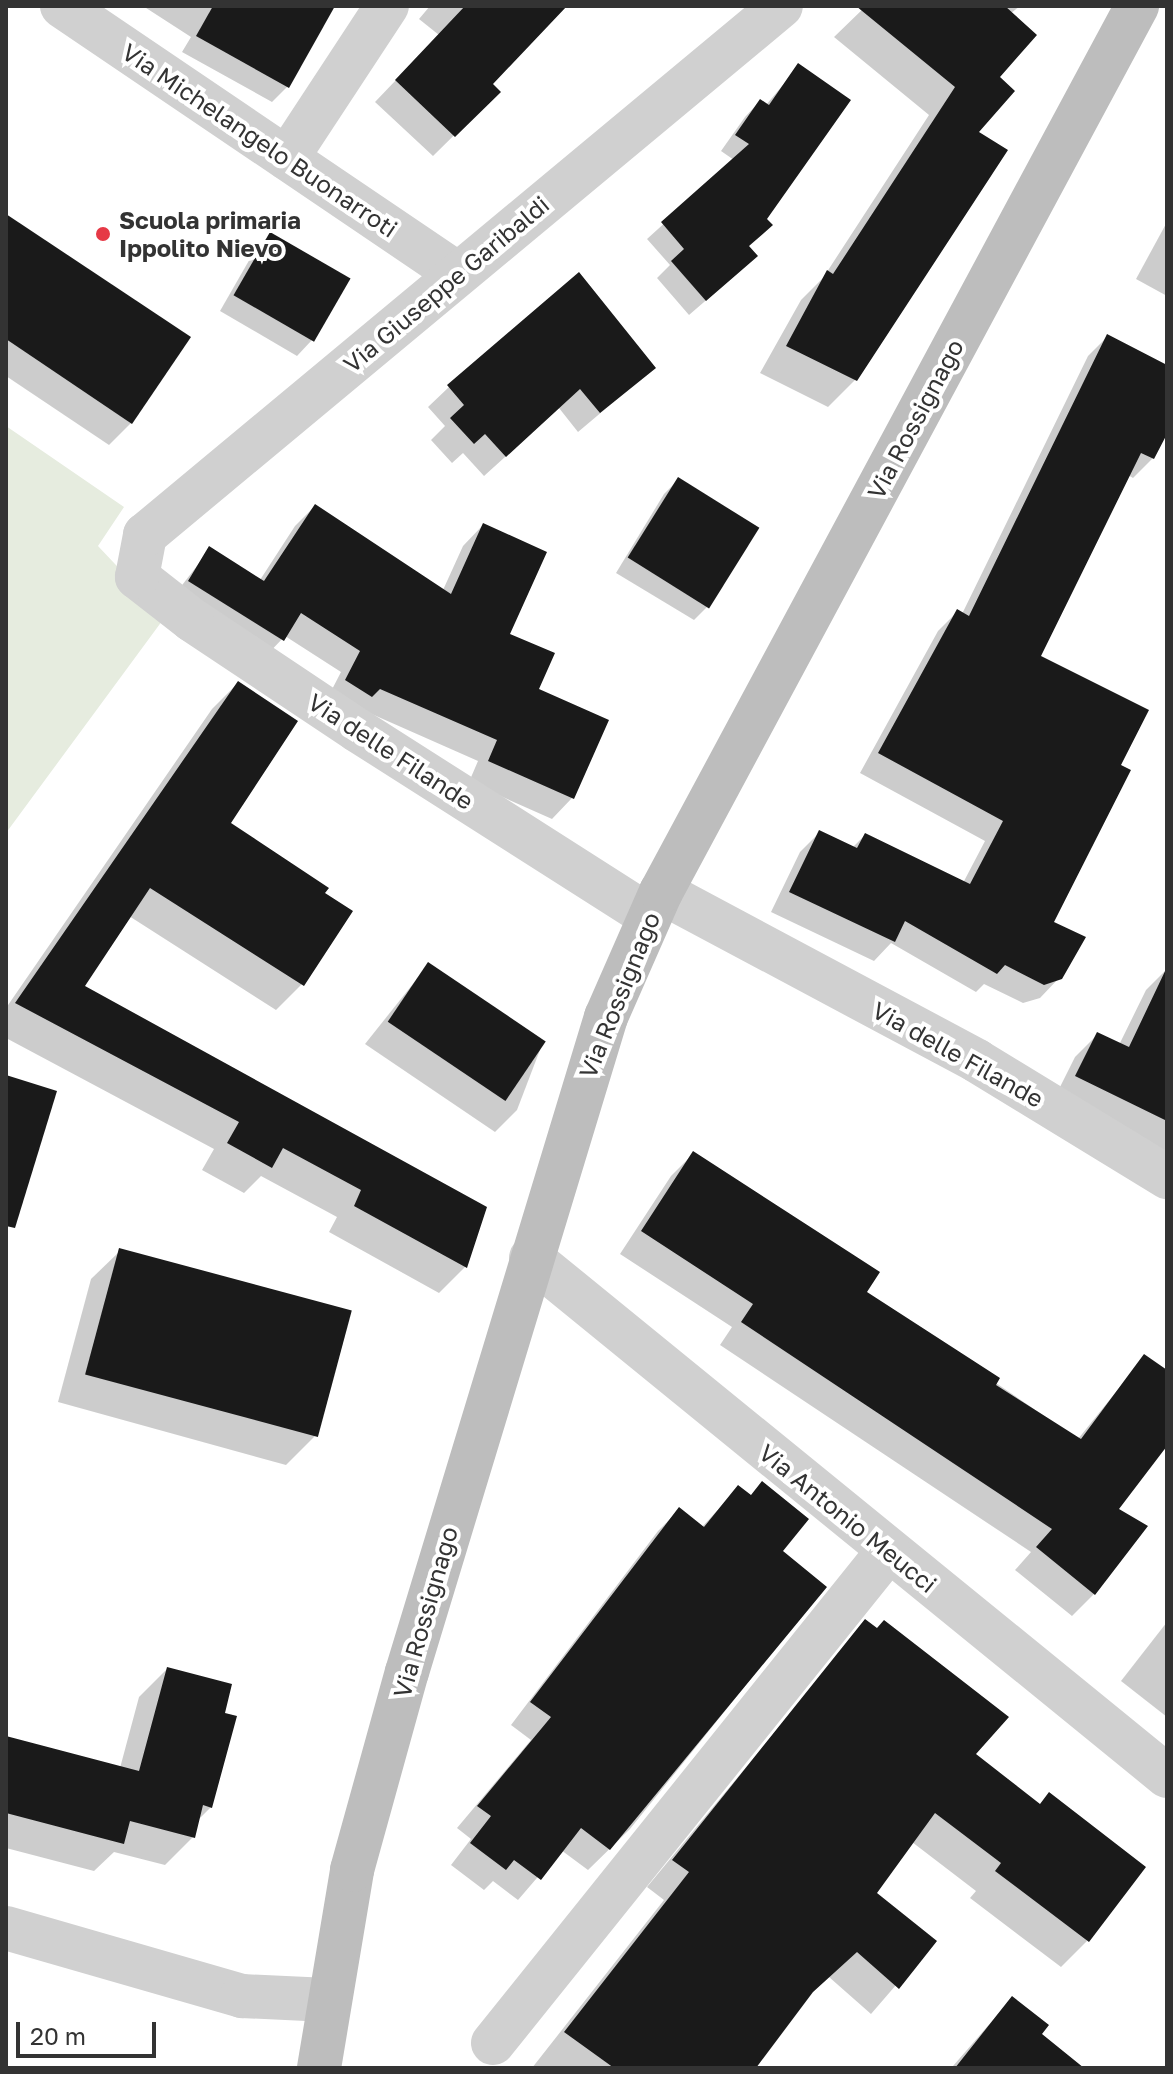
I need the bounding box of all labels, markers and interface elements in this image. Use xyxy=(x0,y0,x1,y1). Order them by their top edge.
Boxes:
street label: Via Michelangelo Buonarroti xyxy=(117,37,403,243)
street label: Via Giuseppe Garibaldi xyxy=(337,190,555,378)
place label: Scuola primaria Ippolito Nievo xyxy=(119,206,301,262)
marker: Scuola primaria Ippolito Nievo xyxy=(94,225,112,243)
street label: Via Rossignago xyxy=(861,334,969,504)
street label: Via delle Filande xyxy=(303,687,479,815)
street label: Via Rossignago xyxy=(573,908,665,1082)
street label: Via delle Filande xyxy=(867,995,1049,1113)
street label: Via Antonio Meucci xyxy=(753,1438,943,1598)
street label: Via Rossignago xyxy=(387,1523,463,1701)
scale bar xyxy=(20,2006,160,2056)
text: 20 m xyxy=(30,2021,86,2050)

